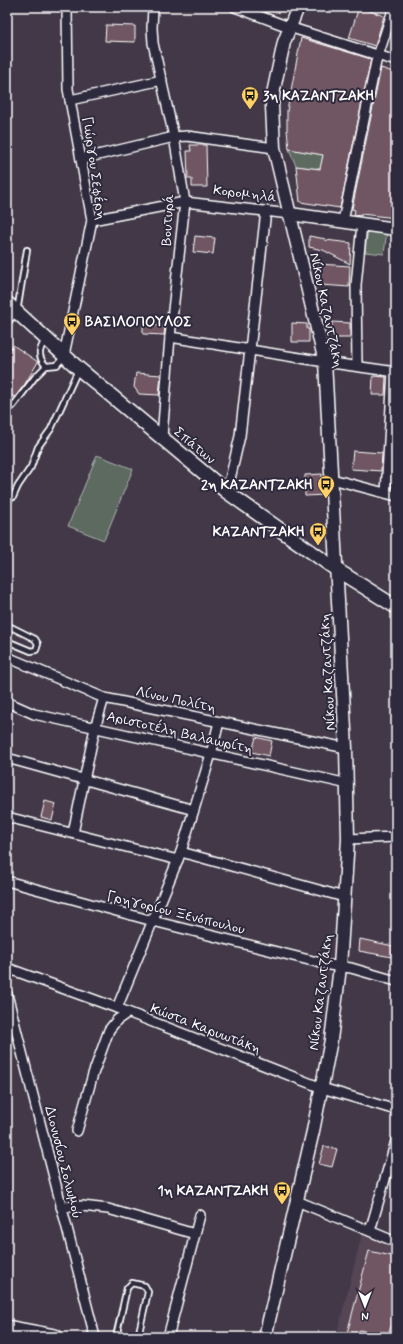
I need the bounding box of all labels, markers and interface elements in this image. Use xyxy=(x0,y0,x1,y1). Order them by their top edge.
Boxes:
bus stop icon: 3η ΚΑΖΑΝΤΖΑΚΗ xyxy=(240,85,260,110)
place label: 3η ΚΑΖΑΝΤΖΑΚΗ xyxy=(263,87,374,105)
street label: Γιώργου Σεφέρη xyxy=(78,115,111,221)
street label: Κορομηλά xyxy=(212,181,278,207)
street label: Βουτυρά xyxy=(158,194,178,246)
street label: Νίκου Καζαντζάκη xyxy=(305,251,347,369)
bus stop icon: ΒΑΣΙΛΟΠΟΥΛΟΣ xyxy=(62,311,82,336)
place label: ΒΑΣΙΛΟΠΟΥΛΟΣ xyxy=(85,313,192,331)
street label: Σπάτων xyxy=(170,423,219,468)
bus stop icon: 2η ΚΑΖΑΝΤΖΑΚΗ xyxy=(316,474,336,499)
place label: 2η ΚΑΖΑΝΤΖΑΚΗ xyxy=(201,476,313,494)
bus stop icon: ΚΑΖΑΝΤΖΑΚΗ xyxy=(308,521,328,546)
place label: ΚΑΖΑΝΤΖΑΚΗ xyxy=(213,523,305,541)
street label: Νίκου Καζαντζάκη xyxy=(316,613,340,731)
street label: Λίνου Πολίτη xyxy=(134,683,218,717)
street label: Αριστοτέλη Βαλαωρίτη xyxy=(105,706,255,759)
street label: Γρηγορίου Ξενόπουλου xyxy=(105,887,247,939)
street label: Νίκου Καζαντζάκη xyxy=(305,933,337,1051)
street label: Κώστα Καρυωτάκη xyxy=(148,1000,263,1058)
street label: Διονυσίου Σολωμού xyxy=(40,1104,86,1220)
bus stop icon: 1η ΚΑΖΑΝΤΖΑΚΗ xyxy=(272,1180,292,1205)
place label: 1η ΚΑΖΑΝΤΖΑΚΗ xyxy=(158,1182,269,1200)
north arrow xyxy=(345,1286,385,1326)
text: N xyxy=(361,1308,369,1322)

